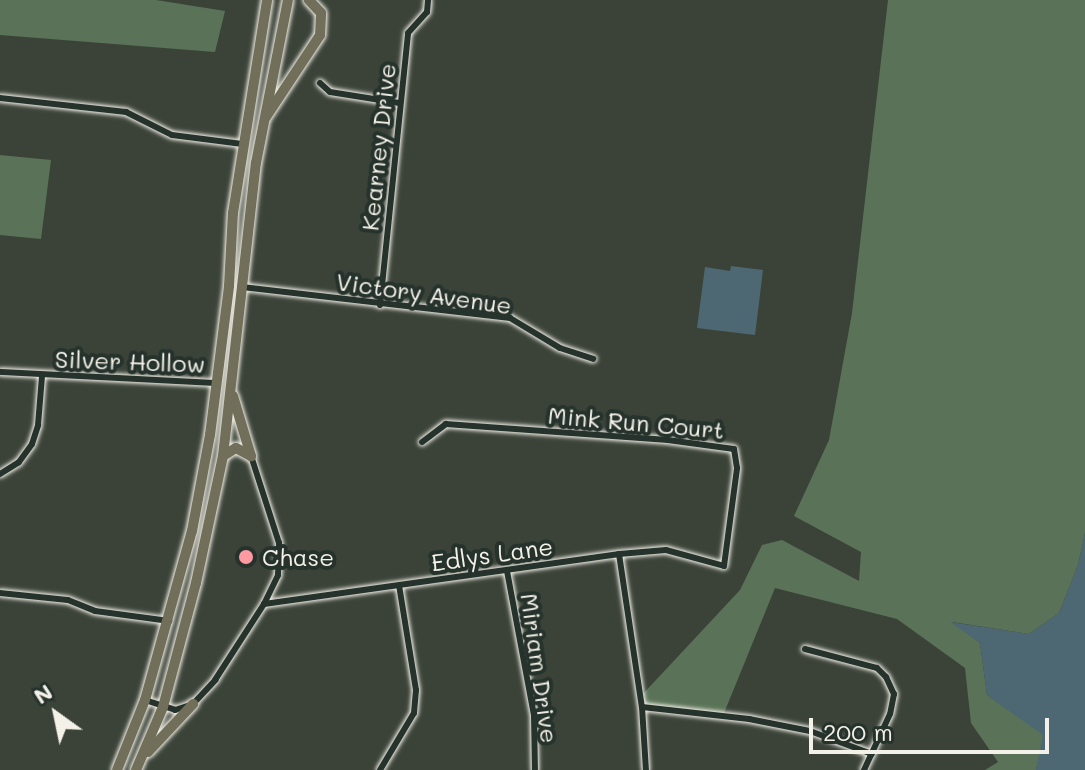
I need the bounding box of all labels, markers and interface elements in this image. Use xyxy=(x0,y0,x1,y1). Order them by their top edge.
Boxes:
street label: Kearney Drive xyxy=(355,62,401,232)
street label: Victory Avenue xyxy=(334,266,514,320)
street label: Silver Hollow xyxy=(54,344,206,378)
street label: Mink Run Court xyxy=(547,400,725,444)
street label: Edlys Lane xyxy=(429,531,555,577)
place label: Chase xyxy=(262,543,334,571)
marker: Chase xyxy=(237,548,255,566)
street label: Miriam Drive xyxy=(515,591,565,745)
north arrow xyxy=(16,674,96,754)
text: N xyxy=(28,677,58,710)
scale bar xyxy=(813,702,1053,752)
text: 200 m xyxy=(823,716,893,747)

